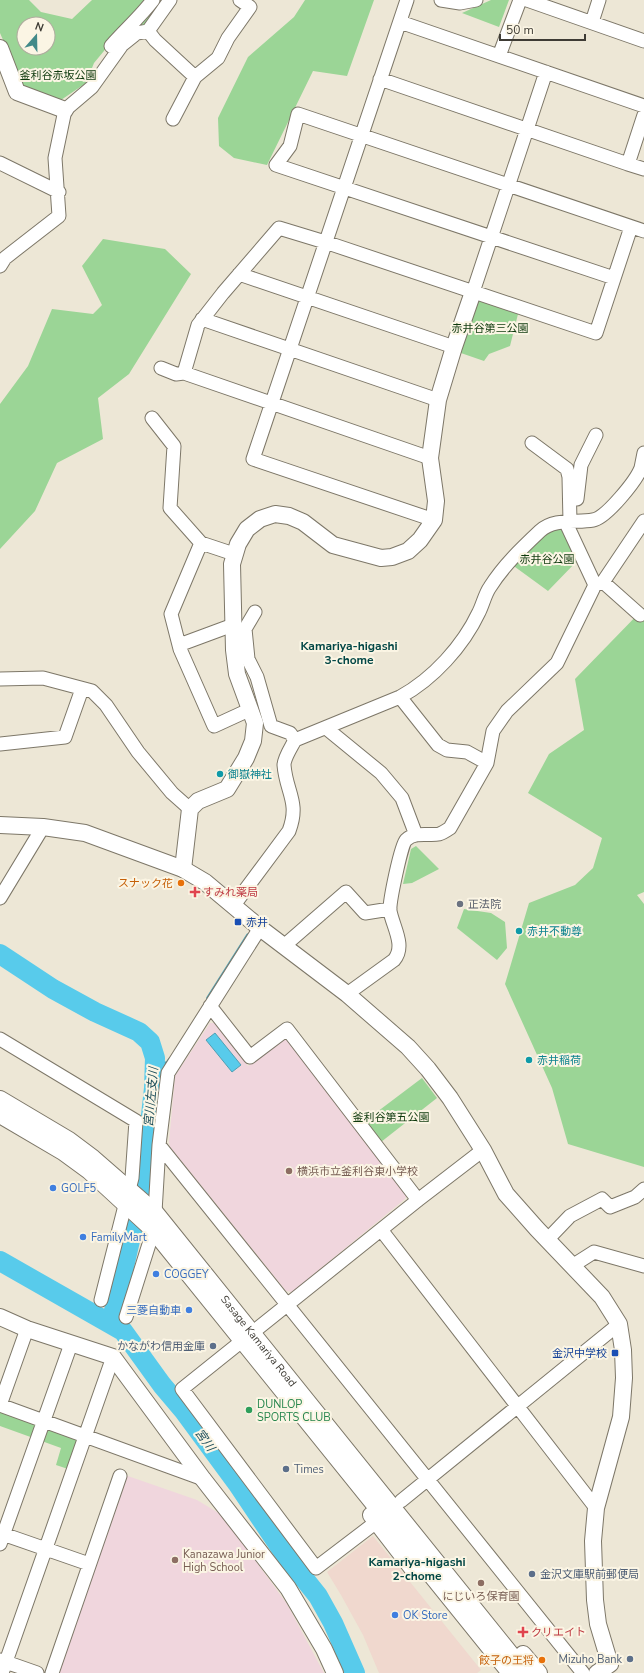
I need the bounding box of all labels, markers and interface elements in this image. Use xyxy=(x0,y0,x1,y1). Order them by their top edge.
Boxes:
north arrow xyxy=(16,16,56,56)
scale bar xyxy=(500,16,585,42)
text: N xyxy=(33,19,46,36)
text: 50 m xyxy=(506,22,534,38)
park label: 釜利谷赤坂公園 xyxy=(20,68,97,83)
park label: 赤井谷第三公園 xyxy=(452,321,529,336)
park label: 赤井谷公園 xyxy=(520,552,575,567)
district label: Kamariya-higashi 3-chome xyxy=(300,638,398,668)
place label: 御嶽神社 xyxy=(227,767,272,782)
marker: 御嶽神社 xyxy=(215,769,225,779)
place label: スナック花 xyxy=(118,876,173,891)
marker: スナック花 xyxy=(176,878,186,888)
place label: すみれ薬局 xyxy=(203,885,258,900)
marker: すみれ薬局 xyxy=(190,887,200,897)
place label: 正法院 xyxy=(468,897,501,912)
marker: 正法院 xyxy=(455,899,465,909)
place label: 赤井 xyxy=(246,915,268,930)
marker: 赤井 xyxy=(233,917,243,927)
place label: 赤井不動尊 xyxy=(527,924,582,939)
marker: 赤井不動尊 xyxy=(514,926,524,936)
place label: 赤井稲荷 xyxy=(537,1053,581,1068)
marker: 赤井稲荷 xyxy=(524,1055,534,1065)
water label: 宮川左支川 xyxy=(140,1064,162,1128)
park label: 釜利谷第五公園 xyxy=(353,1110,430,1125)
place label: 横浜市立釜利谷東小学校 xyxy=(297,1164,418,1179)
marker: 横浜市立釜利谷東小学校 xyxy=(284,1166,294,1176)
place label: GOLF5 xyxy=(61,1181,96,1196)
marker: GOLF5 xyxy=(48,1183,58,1193)
place label: FamilyMart xyxy=(91,1230,147,1245)
marker: FamilyMart xyxy=(78,1232,88,1242)
place label: COGGEY xyxy=(164,1267,209,1282)
marker: COGGEY xyxy=(151,1269,161,1279)
street label: Sasage Kamariya Road xyxy=(217,1292,300,1390)
place label: 三菱自動車 xyxy=(126,1303,181,1318)
marker: 三菱自動車 xyxy=(184,1305,194,1315)
place label: かながわ信用金庫 xyxy=(117,1339,205,1354)
marker: かながわ信用金庫 xyxy=(208,1341,218,1351)
place label: 金沢中学校 xyxy=(552,1346,607,1361)
marker: 金沢中学校 xyxy=(610,1348,620,1358)
place label: DUNLOP SPORTS CLUB xyxy=(257,1397,331,1425)
marker: DUNLOP SPORTS CLUB xyxy=(244,1405,254,1415)
water label: 宮川 xyxy=(192,1426,220,1456)
place label: Times xyxy=(294,1462,324,1477)
marker: Times xyxy=(281,1464,291,1474)
place label: Kanazawa Junior High School xyxy=(183,1547,265,1575)
district label: Kamariya-higashi 2-chome xyxy=(368,1554,466,1584)
marker: Kanazawa Junior High School xyxy=(170,1555,180,1565)
place label: 金沢文庫駅前郵便局 xyxy=(540,1567,639,1582)
marker: 金沢文庫駅前郵便局 xyxy=(527,1569,537,1579)
marker: にじいろ保育園 xyxy=(476,1578,486,1588)
place label: にじいろ保育園 xyxy=(443,1589,520,1604)
place label: OK Store xyxy=(403,1608,448,1623)
marker: OK Store xyxy=(390,1610,400,1620)
place label: クリエイト xyxy=(531,1625,586,1640)
marker: クリエイト xyxy=(518,1627,528,1637)
place label: Mizuho Bank xyxy=(559,1652,622,1667)
place label: 餃子の王将 xyxy=(479,1653,534,1668)
marker: Mizuho Bank xyxy=(625,1654,635,1664)
marker: 餃子の王将 xyxy=(537,1655,547,1665)

